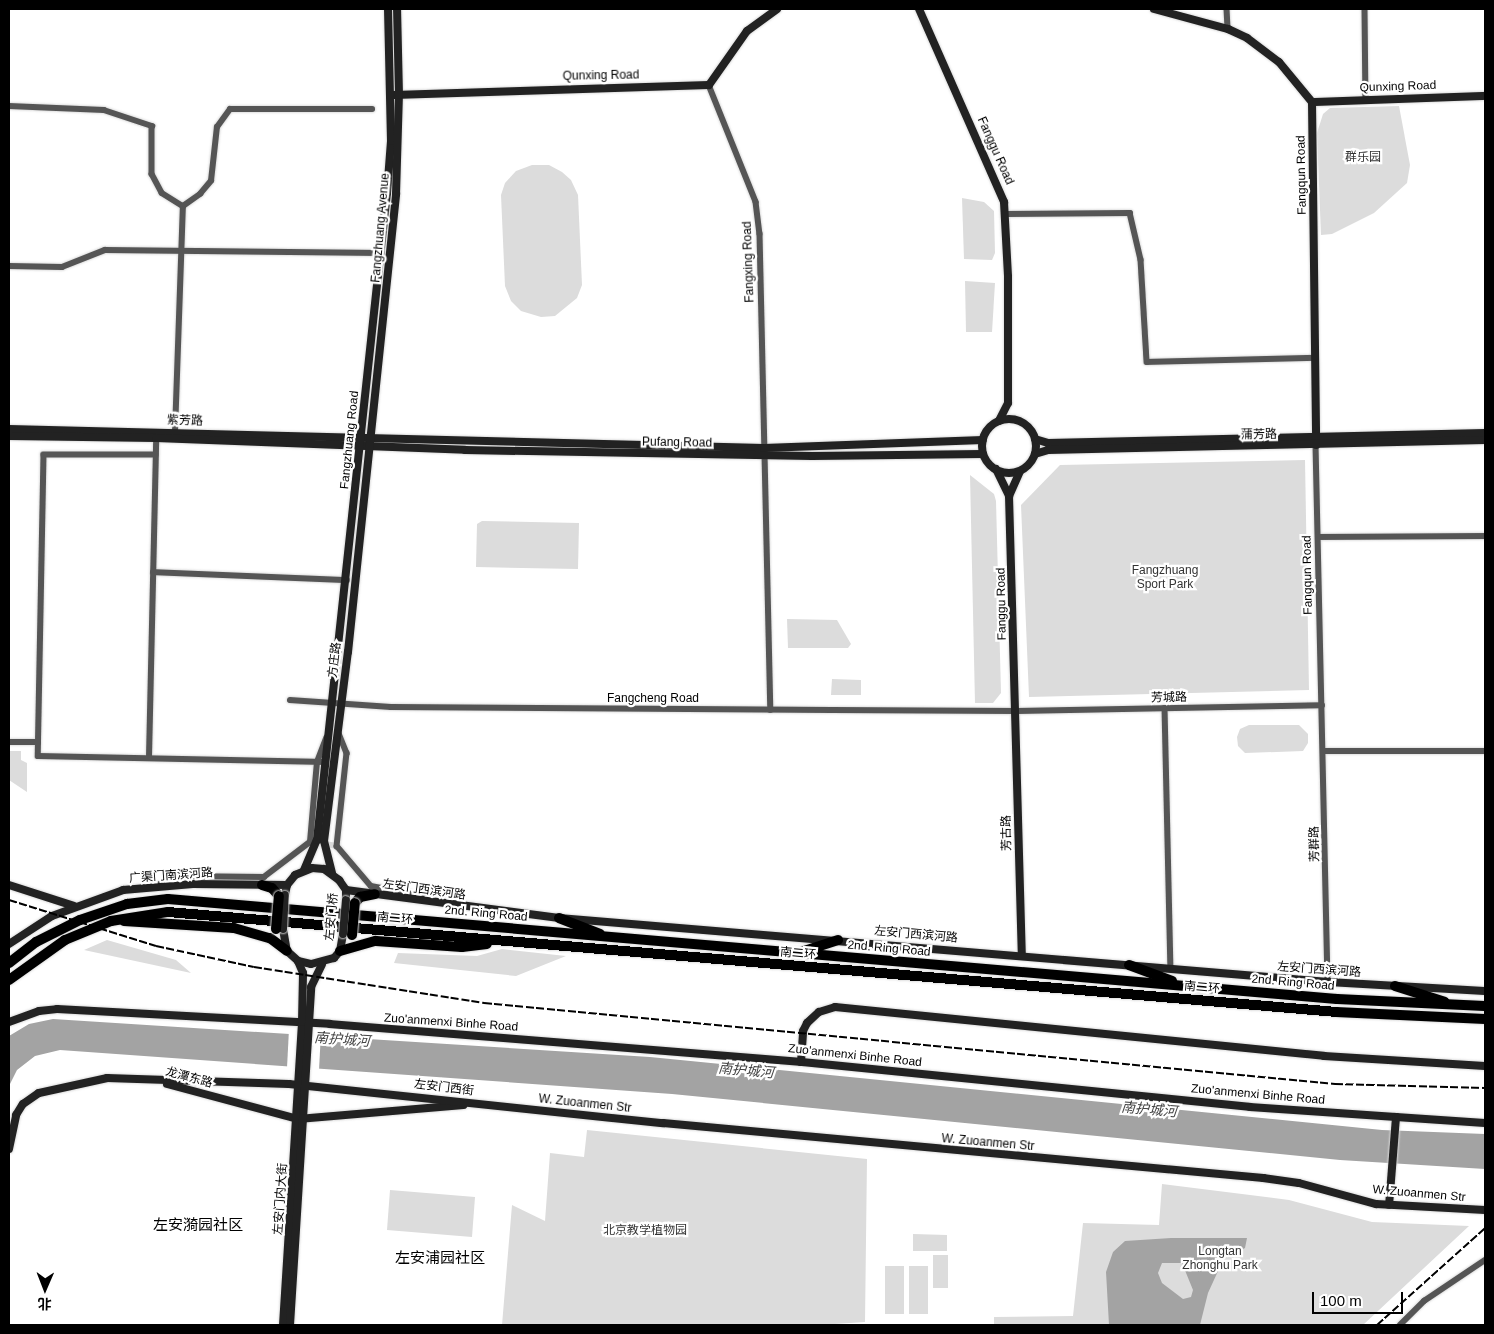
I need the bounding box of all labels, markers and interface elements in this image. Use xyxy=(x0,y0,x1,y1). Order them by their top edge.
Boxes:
street label: Qunxing Road xyxy=(563,68,639,84)
street label: Qunxing Road xyxy=(1359,78,1437,96)
street label: Fanggu Road xyxy=(974,115,1016,187)
street label: Fangqun Road xyxy=(1294,135,1310,215)
park label: 群乐园 xyxy=(1345,151,1381,165)
street label: Fangzhuang Avenue xyxy=(369,172,393,284)
street label: Fangxing Road xyxy=(740,221,758,303)
street label: Fangzhuang Road xyxy=(338,390,362,490)
street label: 紫芳路 xyxy=(167,413,203,429)
street label: 蒲芳路 xyxy=(1241,427,1277,443)
street label: Pufang Road xyxy=(642,435,712,451)
street label: Fangqun Road xyxy=(1300,535,1316,615)
park label: Fangzhuang Sport Park xyxy=(1132,564,1198,592)
street label: Fanggu Road xyxy=(994,568,1010,640)
street label: 方庄路 xyxy=(326,641,344,679)
street label: 芳城路 xyxy=(1151,690,1187,706)
street label: Fangcheng Road xyxy=(607,692,699,706)
street label: 芳古路 xyxy=(999,815,1015,851)
street label: 芳群路 xyxy=(1307,826,1323,862)
street label: 广渠门南滨河路 xyxy=(129,866,213,886)
street label: 左安门西滨河路 xyxy=(381,877,467,903)
street label: 左安门桥 xyxy=(323,892,341,942)
street label: 2nd. Ring Road xyxy=(444,903,528,925)
street label: 南二环 xyxy=(376,910,414,928)
street label: 左安门西滨河路 xyxy=(874,924,958,946)
street label: 2nd. Ring Road xyxy=(847,938,931,960)
street label: 南二环 xyxy=(779,945,817,963)
street label: 左安门西滨河路 xyxy=(1277,960,1361,980)
street label: 2nd. Ring Road xyxy=(1251,972,1335,994)
street label: 南二环 xyxy=(1183,979,1221,997)
street label: Zuo'anmenxi Binhe Road xyxy=(383,1011,519,1035)
water label: 南护城河 xyxy=(313,1029,371,1049)
street label: Zuo'anmenxi Binhe Road xyxy=(787,1042,923,1070)
water label: 南护城河 xyxy=(717,1059,775,1081)
street label: 龙潭东路 xyxy=(164,1065,214,1091)
street label: 左安门西街 xyxy=(413,1077,475,1099)
street label: Zuo'anmenxi Binhe Road xyxy=(1190,1082,1326,1108)
street label: W. Zuoanmen Str xyxy=(538,1092,632,1116)
water label: 南护城河 xyxy=(1120,1098,1178,1120)
street label: W. Zuoanmen Str xyxy=(941,1132,1035,1154)
street label: 左安门内大街 xyxy=(271,1163,291,1235)
street label: W. Zuoanmen Str xyxy=(1372,1183,1466,1205)
district label: 左安漪园社区 xyxy=(153,1216,243,1234)
park label: 北京教学植物园 xyxy=(603,1224,687,1238)
park label: Longtan Zhonghu Park xyxy=(1182,1245,1258,1273)
district label: 左安浦园社区 xyxy=(395,1249,485,1267)
north arrow xyxy=(20,1264,70,1314)
scale bar xyxy=(1314,1282,1405,1314)
text: 100 m xyxy=(1320,1292,1362,1309)
text: 北 xyxy=(38,1296,52,1312)

